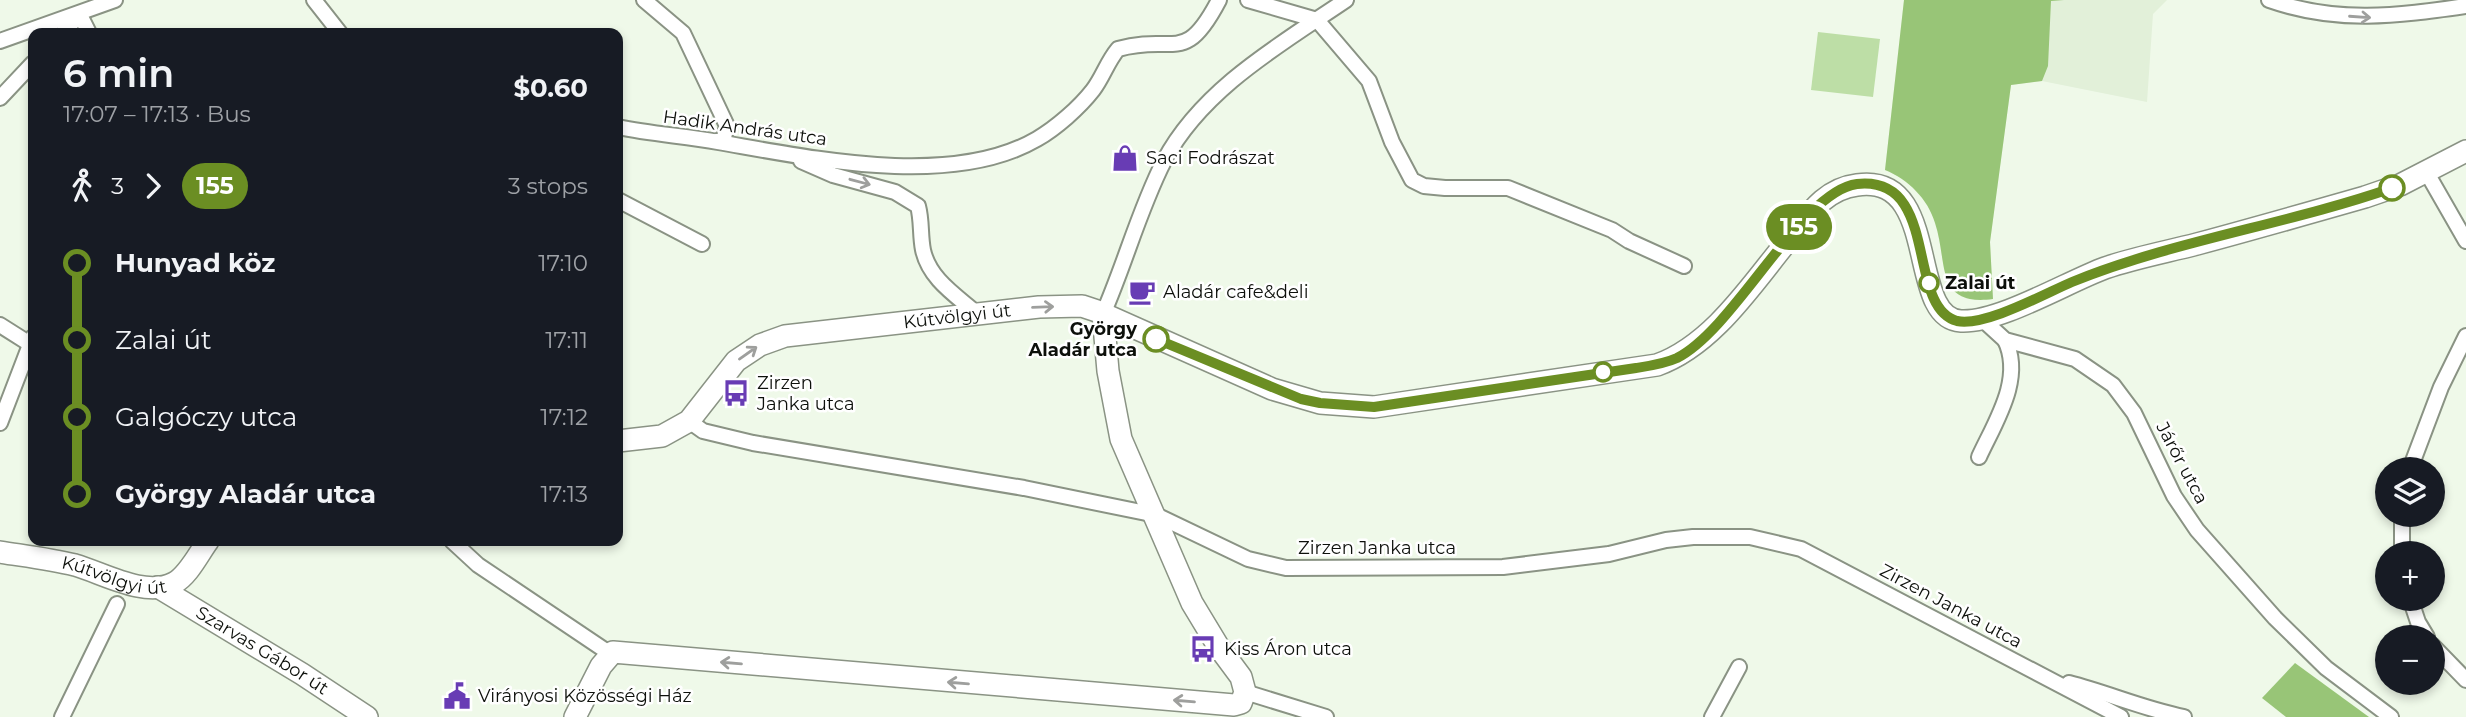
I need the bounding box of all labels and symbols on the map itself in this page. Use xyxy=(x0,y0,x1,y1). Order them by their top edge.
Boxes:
one-way arrow xyxy=(2348,10,2371,23)
street label: Hadik András utca xyxy=(662,106,828,150)
shop icon: Saci Fodrászat xyxy=(1110,143,1140,173)
place label: Saci Fodrászat xyxy=(1146,147,1275,169)
unlabelled marker xyxy=(2379,175,2405,201)
one-way arrow xyxy=(849,177,871,190)
line badge: 155 xyxy=(1759,204,1839,250)
place label: Zalai út xyxy=(1945,272,2016,294)
marker: Zalai út xyxy=(1919,273,1939,293)
cafe icon: Aladár cafe&deli xyxy=(1127,277,1157,307)
place label: Aladár cafe&deli xyxy=(1163,281,1309,303)
street label: Kútvölgyi út xyxy=(902,299,1012,333)
one-way arrow xyxy=(1031,300,1054,314)
place label: György Aladár utca xyxy=(1028,318,1137,361)
marker: György Aladár utca xyxy=(1143,326,1169,352)
one-way arrow xyxy=(738,346,757,360)
unlabelled marker xyxy=(1593,362,1613,382)
place label: Zirzen Janka utca xyxy=(756,372,855,415)
bus stop icon: Zirzen Janka utca xyxy=(721,378,751,408)
street label: Járőr utca xyxy=(2151,417,2213,508)
street label: Zirzen Janka utca xyxy=(1298,537,1456,559)
street label: Kútvölgyi út xyxy=(60,551,168,599)
street label: Zirzen Janka utca xyxy=(1876,559,2026,653)
street label: Szarvas Gábor út xyxy=(192,602,333,699)
bus stop icon: Kiss Áron utca xyxy=(1188,634,1218,664)
place label: Kiss Áron utca xyxy=(1224,638,1352,660)
one-way arrow xyxy=(720,656,743,669)
one-way arrow xyxy=(947,676,969,689)
public building icon: Virányosi Közösségi Ház xyxy=(442,681,472,711)
place label: Virányosi Közösségi Ház xyxy=(478,685,692,707)
one-way arrow xyxy=(1174,694,1196,707)

